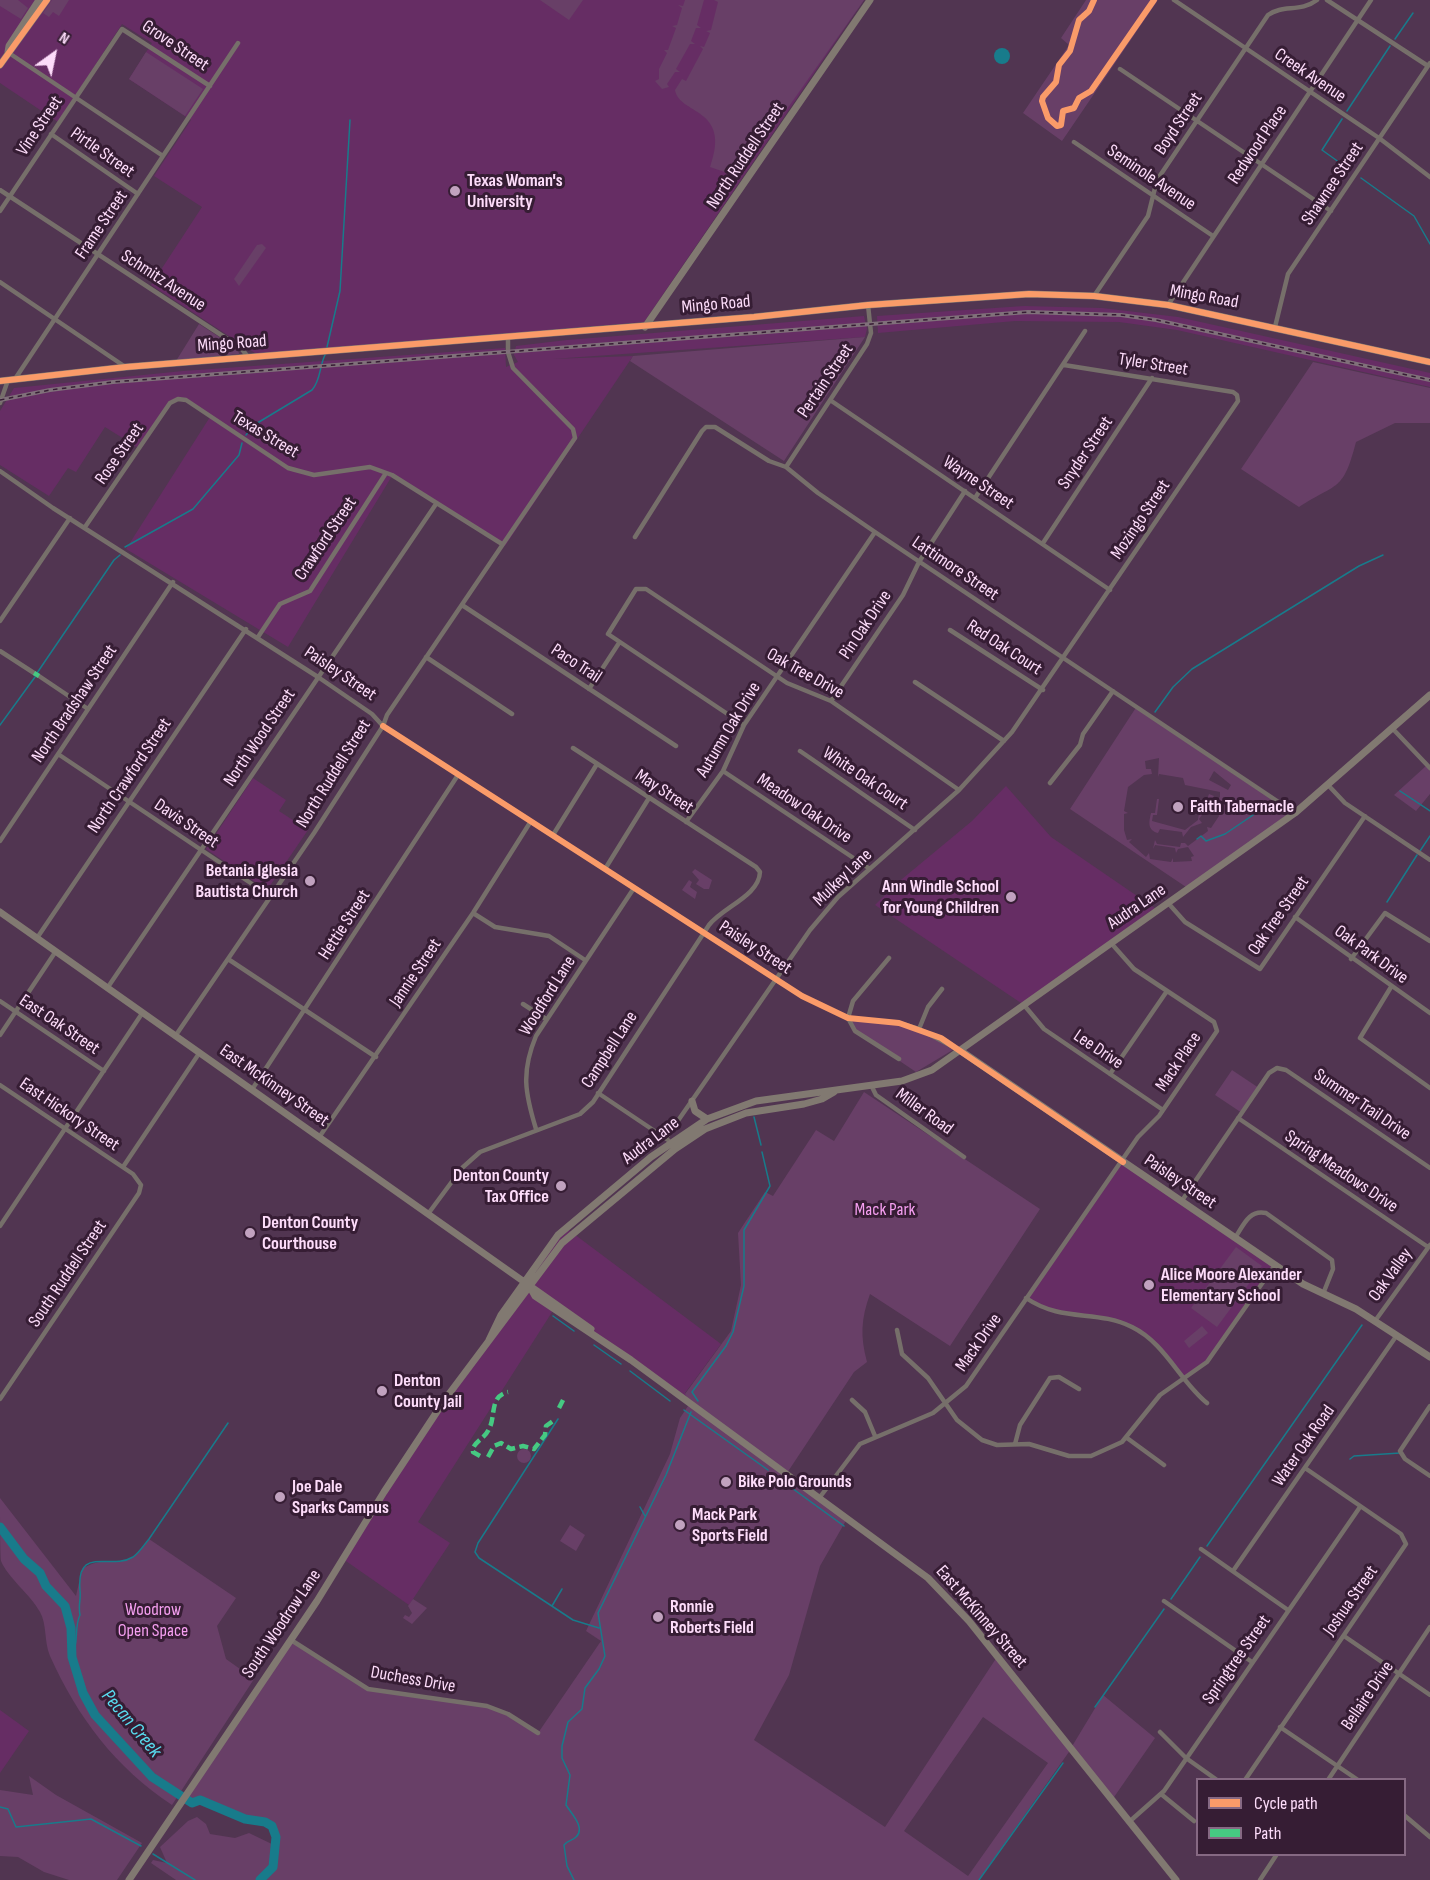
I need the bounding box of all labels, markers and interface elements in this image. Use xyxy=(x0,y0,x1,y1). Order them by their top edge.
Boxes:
street label: Grove Street xyxy=(137,16,213,76)
north arrow xyxy=(24,24,84,84)
text: N xyxy=(55,28,73,49)
street label: Creek Avenue xyxy=(1270,44,1350,108)
street label: Boyd Street xyxy=(1150,89,1208,159)
street label: Vine Street xyxy=(12,92,68,160)
street label: North Ruddell Street xyxy=(702,99,790,213)
street label: Redwood Place xyxy=(1224,101,1292,189)
street label: Pirtle Street xyxy=(66,123,138,183)
street label: Shawnee Street xyxy=(1297,138,1369,230)
street label: Seminole Avenue xyxy=(1102,140,1200,216)
place label: Texas Woman's University xyxy=(467,170,563,213)
marker: Texas Woman's University xyxy=(448,184,462,198)
street label: Frame Street xyxy=(71,187,133,263)
street label: Schmitz Avenue xyxy=(117,246,209,316)
street label: Mingo Road xyxy=(1168,280,1240,314)
street label: Mingo Road xyxy=(681,291,751,319)
street label: Mingo Road xyxy=(197,331,267,357)
street label: Pertain Street xyxy=(793,340,859,422)
street label: Tyler Street xyxy=(1117,349,1189,381)
street label: Texas Street xyxy=(228,407,302,463)
street label: Snyder Street xyxy=(1054,413,1118,493)
street label: Rose Street xyxy=(91,419,149,489)
street label: Wayne Street xyxy=(938,451,1018,515)
street label: Mozingo Street xyxy=(1107,476,1175,564)
street label: Crawford Street xyxy=(290,493,362,585)
street label: Lattimore Street xyxy=(908,532,1002,606)
street label: Pin Oak Drive xyxy=(835,586,897,664)
street label: Red Oak Court xyxy=(962,616,1046,680)
street label: Paco Trail xyxy=(547,640,605,688)
street label: North Bradshaw Street xyxy=(28,641,122,767)
street label: Paisley Street xyxy=(300,642,380,706)
street label: Oak Tree Drive xyxy=(763,644,847,704)
street label: Autumn Oak Drive xyxy=(692,679,766,781)
street label: North Wood Street xyxy=(220,685,300,791)
street label: North Crawford Street xyxy=(84,714,176,838)
street label: North Ruddell Street xyxy=(292,716,376,832)
street label: White Oak Court xyxy=(818,743,912,815)
street label: May Street xyxy=(631,765,697,819)
street label: Meadow Oak Drive xyxy=(753,769,855,849)
street label: Davis Street xyxy=(150,795,222,853)
place label: Faith Tabernacle xyxy=(1190,796,1294,818)
marker: Faith Tabernacle xyxy=(1171,800,1185,814)
street label: Mulkey Lane xyxy=(809,845,877,911)
place label: Betania Iglesia Bautista Church xyxy=(195,860,298,902)
street label: Oak Tree Street xyxy=(1244,872,1314,960)
marker: Betania Iglesia Bautista Church xyxy=(303,874,317,888)
place label: Ann Windle School for Young Children xyxy=(882,876,999,918)
street label: Audra Lane xyxy=(1104,880,1170,934)
street label: Hettie Street xyxy=(315,886,375,964)
marker: Ann Windle School for Young Children xyxy=(1004,890,1018,904)
street label: Paisley Street xyxy=(715,917,795,979)
street label: Oak Park Drive xyxy=(1330,921,1412,989)
street label: Jannie Street xyxy=(385,935,447,1011)
street label: Woodford Lane xyxy=(515,952,581,1040)
street label: East Oak Street xyxy=(15,990,103,1060)
street label: Campbell Lane xyxy=(577,1008,643,1092)
street label: Lee Drive xyxy=(1069,1026,1127,1074)
street label: Mack Place xyxy=(1151,1028,1207,1096)
street label: East McKinney Street xyxy=(215,1040,333,1132)
street label: Summer Trail Drive xyxy=(1309,1065,1415,1145)
street label: East Hickory Street xyxy=(15,1074,123,1156)
street label: Miller Road xyxy=(891,1084,957,1140)
street label: Audra Lane xyxy=(618,1113,684,1169)
street label: Spring Meadows Drive xyxy=(1280,1126,1402,1218)
street label: Paisley Street xyxy=(1140,1150,1220,1214)
place label: Denton County Tax Office xyxy=(453,1165,549,1208)
marker: Denton County Tax Office xyxy=(554,1179,568,1193)
park label: Mack Park xyxy=(855,1199,915,1221)
place label: Denton County Courthouse xyxy=(262,1212,358,1254)
street label: South Ruddell Street xyxy=(24,1216,112,1332)
marker: Denton County Courthouse xyxy=(243,1226,257,1240)
street label: Oak Valley xyxy=(1364,1244,1418,1306)
place label: Alice Moore Alexander Elementary School xyxy=(1161,1264,1302,1306)
marker: Alice Moore Alexander Elementary School xyxy=(1142,1278,1156,1292)
street label: Mack Drive xyxy=(951,1310,1007,1376)
place label: Denton County Jail xyxy=(394,1370,462,1412)
marker: Denton County Jail xyxy=(375,1384,389,1398)
street label: Water Oak Road xyxy=(1268,1401,1340,1491)
place label: Bike Polo Grounds xyxy=(738,1471,852,1493)
marker: Bike Polo Grounds xyxy=(719,1475,733,1489)
place label: Joe Dale Sparks Campus xyxy=(292,1476,389,1518)
marker: Joe Dale Sparks Campus xyxy=(273,1490,287,1504)
place label: Mack Park Sports Field xyxy=(692,1504,768,1546)
marker: Mack Park Sports Field xyxy=(673,1518,687,1532)
street label: East McKinney Street xyxy=(931,1561,1031,1673)
street label: Joshua Street xyxy=(1319,1562,1383,1640)
street label: South Woodrow Lane xyxy=(238,1566,326,1682)
place label: Ronnie Roberts Field xyxy=(670,1596,754,1638)
park label: Woodrow Open Space xyxy=(118,1599,188,1642)
marker: Ronnie Roberts Field xyxy=(651,1610,665,1624)
street label: Springtree Street xyxy=(1198,1611,1276,1709)
street label: Bellaire Drive xyxy=(1337,1657,1399,1735)
street label: Duchess Drive xyxy=(369,1662,457,1698)
water label: Pecan Creek xyxy=(96,1685,166,1763)
legend xyxy=(1196,1778,1406,1856)
text: Cycle path xyxy=(1254,1793,1318,1814)
text: Path xyxy=(1254,1823,1282,1844)

